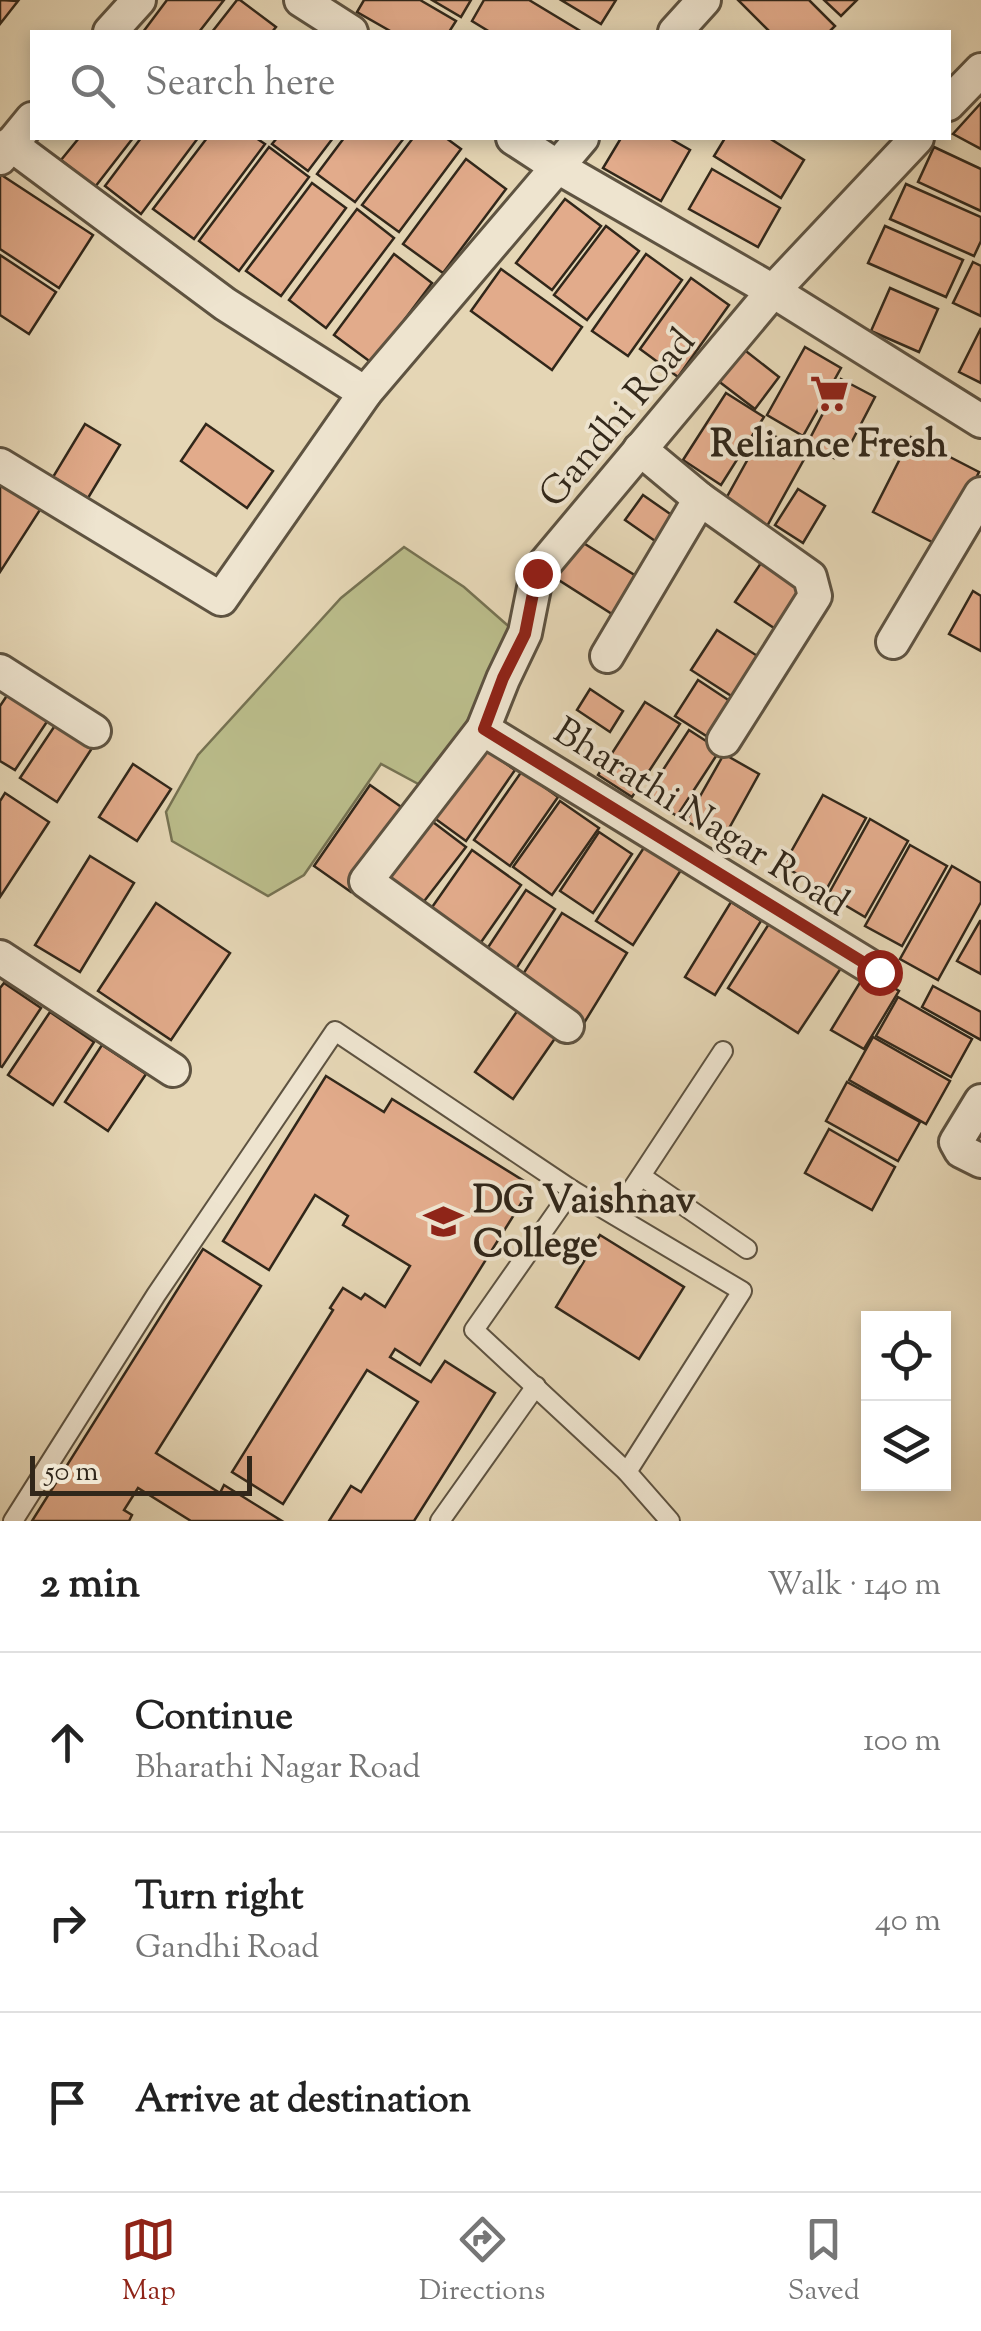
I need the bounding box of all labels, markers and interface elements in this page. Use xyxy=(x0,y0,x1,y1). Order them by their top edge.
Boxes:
search box xyxy=(30,30,951,140)
icon: search xyxy=(65,58,120,113)
text: Search here xyxy=(145,58,336,112)
street label: Gandhi Road xyxy=(528,318,710,521)
supermarket icon: Reliance Fresh xyxy=(808,373,850,415)
place label: Reliance Fresh xyxy=(710,420,948,474)
route end xyxy=(515,551,561,597)
street label: Bharathi Nagar Road xyxy=(542,707,858,932)
route start xyxy=(857,950,903,996)
place label: DG Vaishnav College xyxy=(473,1176,696,1274)
school or university icon: DG Vaishnav College xyxy=(422,1200,464,1242)
map controls xyxy=(861,1311,951,1491)
button: locate xyxy=(861,1311,951,1401)
button: layers xyxy=(861,1401,951,1491)
scale bar xyxy=(30,1451,252,1496)
text: 50 m xyxy=(45,1453,99,1493)
text: 2 min xyxy=(40,1556,140,1616)
text: Walk · 140 m xyxy=(767,1563,941,1609)
text: Continue xyxy=(135,1692,293,1746)
icon: ahead xyxy=(40,1715,95,1770)
text: 100 m xyxy=(863,1719,941,1765)
text: Bharathi Nagar Road xyxy=(135,1746,421,1792)
text: Turn right xyxy=(135,1872,303,1926)
icon: right xyxy=(40,1895,95,1950)
text: 40 m xyxy=(875,1899,941,1945)
text: Gandhi Road xyxy=(135,1926,319,1972)
icon: arrive xyxy=(40,2075,95,2130)
text: Arrive at destination xyxy=(135,2075,471,2129)
tab: Map xyxy=(121,2212,176,2312)
tab: Directions xyxy=(419,2212,545,2312)
tab: Saved xyxy=(788,2212,860,2312)

